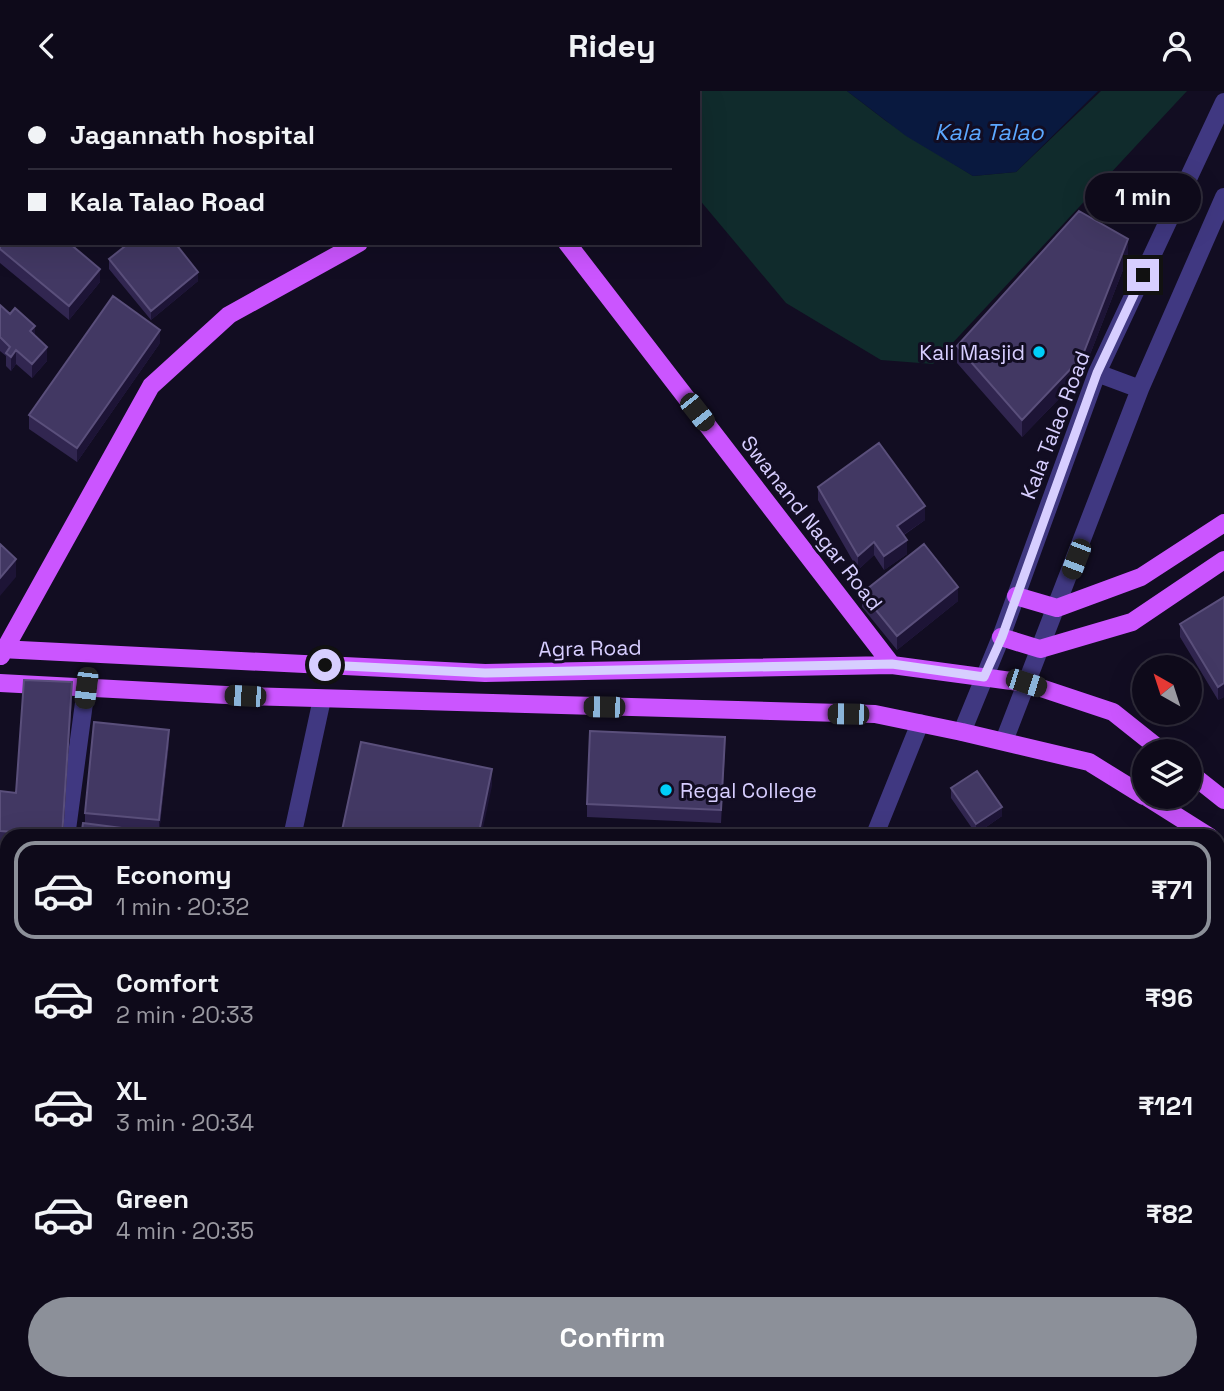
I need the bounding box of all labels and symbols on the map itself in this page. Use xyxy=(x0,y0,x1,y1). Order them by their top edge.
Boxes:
water label: Kala Talao xyxy=(935,117,1044,147)
callout: 1 min xyxy=(1085,173,1201,223)
route end xyxy=(1127,259,1159,291)
place label: Kali Masjid xyxy=(919,339,1025,366)
marker: Kali Masjid xyxy=(1031,344,1047,360)
street label: Kala Talao Road xyxy=(1014,347,1096,503)
car xyxy=(676,389,719,435)
street label: Swanand Nagar Road xyxy=(735,430,889,616)
car xyxy=(1059,536,1094,582)
street label: Agra Road xyxy=(538,634,642,662)
route start xyxy=(309,649,341,681)
north arrow xyxy=(1132,655,1202,725)
car xyxy=(74,666,99,710)
car xyxy=(1003,667,1050,699)
car xyxy=(224,684,267,708)
car xyxy=(583,696,626,718)
car xyxy=(827,703,870,725)
place label: Regal College xyxy=(680,777,817,804)
marker: Regal College xyxy=(658,782,674,798)

